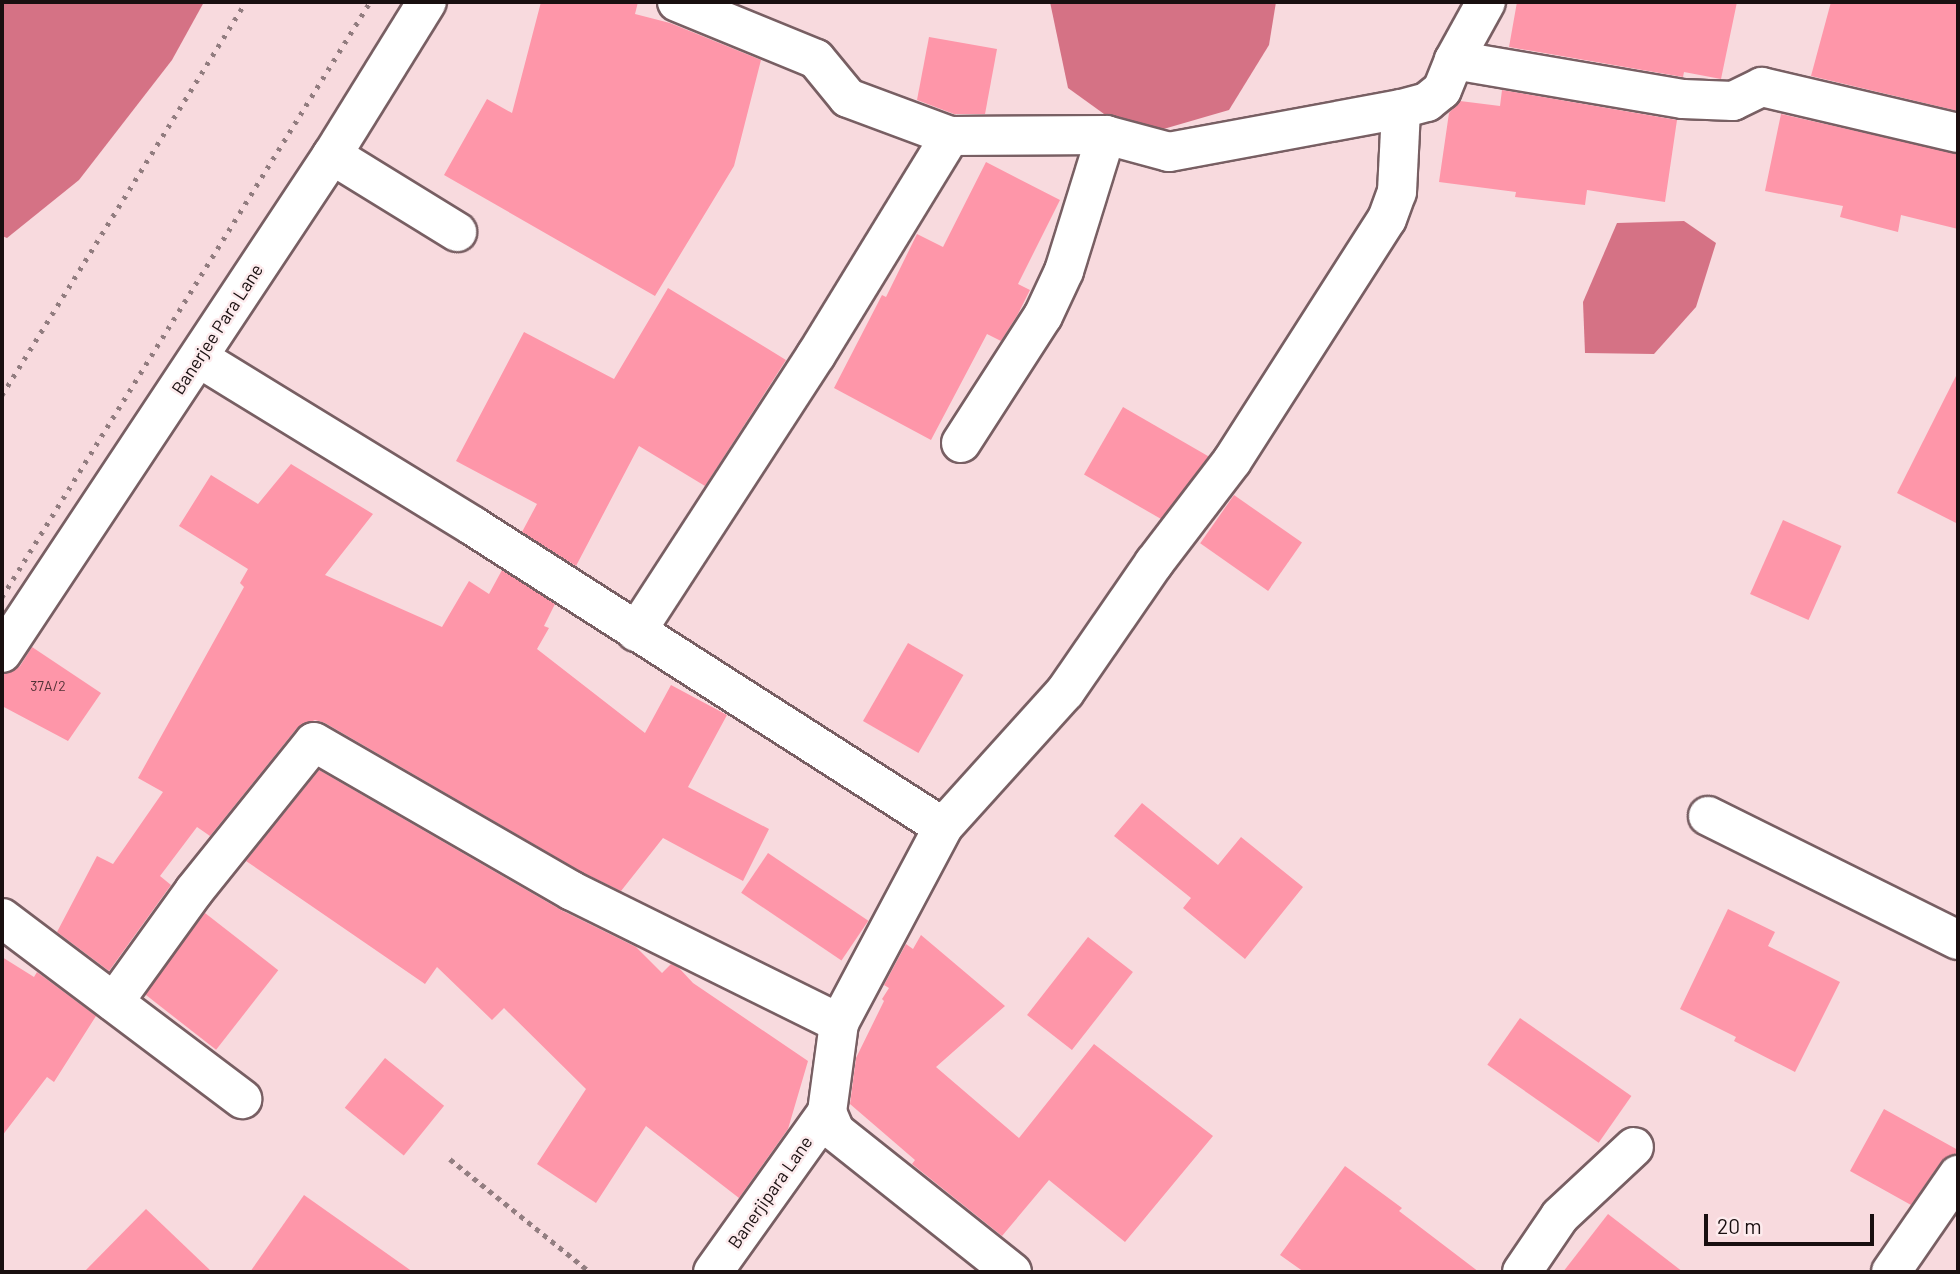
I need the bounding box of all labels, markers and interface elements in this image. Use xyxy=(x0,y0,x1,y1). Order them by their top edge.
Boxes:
street label: Banerjee Para Lane xyxy=(167,260,267,398)
house number: 37A/2 xyxy=(30,678,66,694)
street label: Banerjipara Lane xyxy=(723,1132,817,1252)
scale bar xyxy=(1708,1200,1878,1244)
text: 20 m xyxy=(1717,1213,1762,1238)

